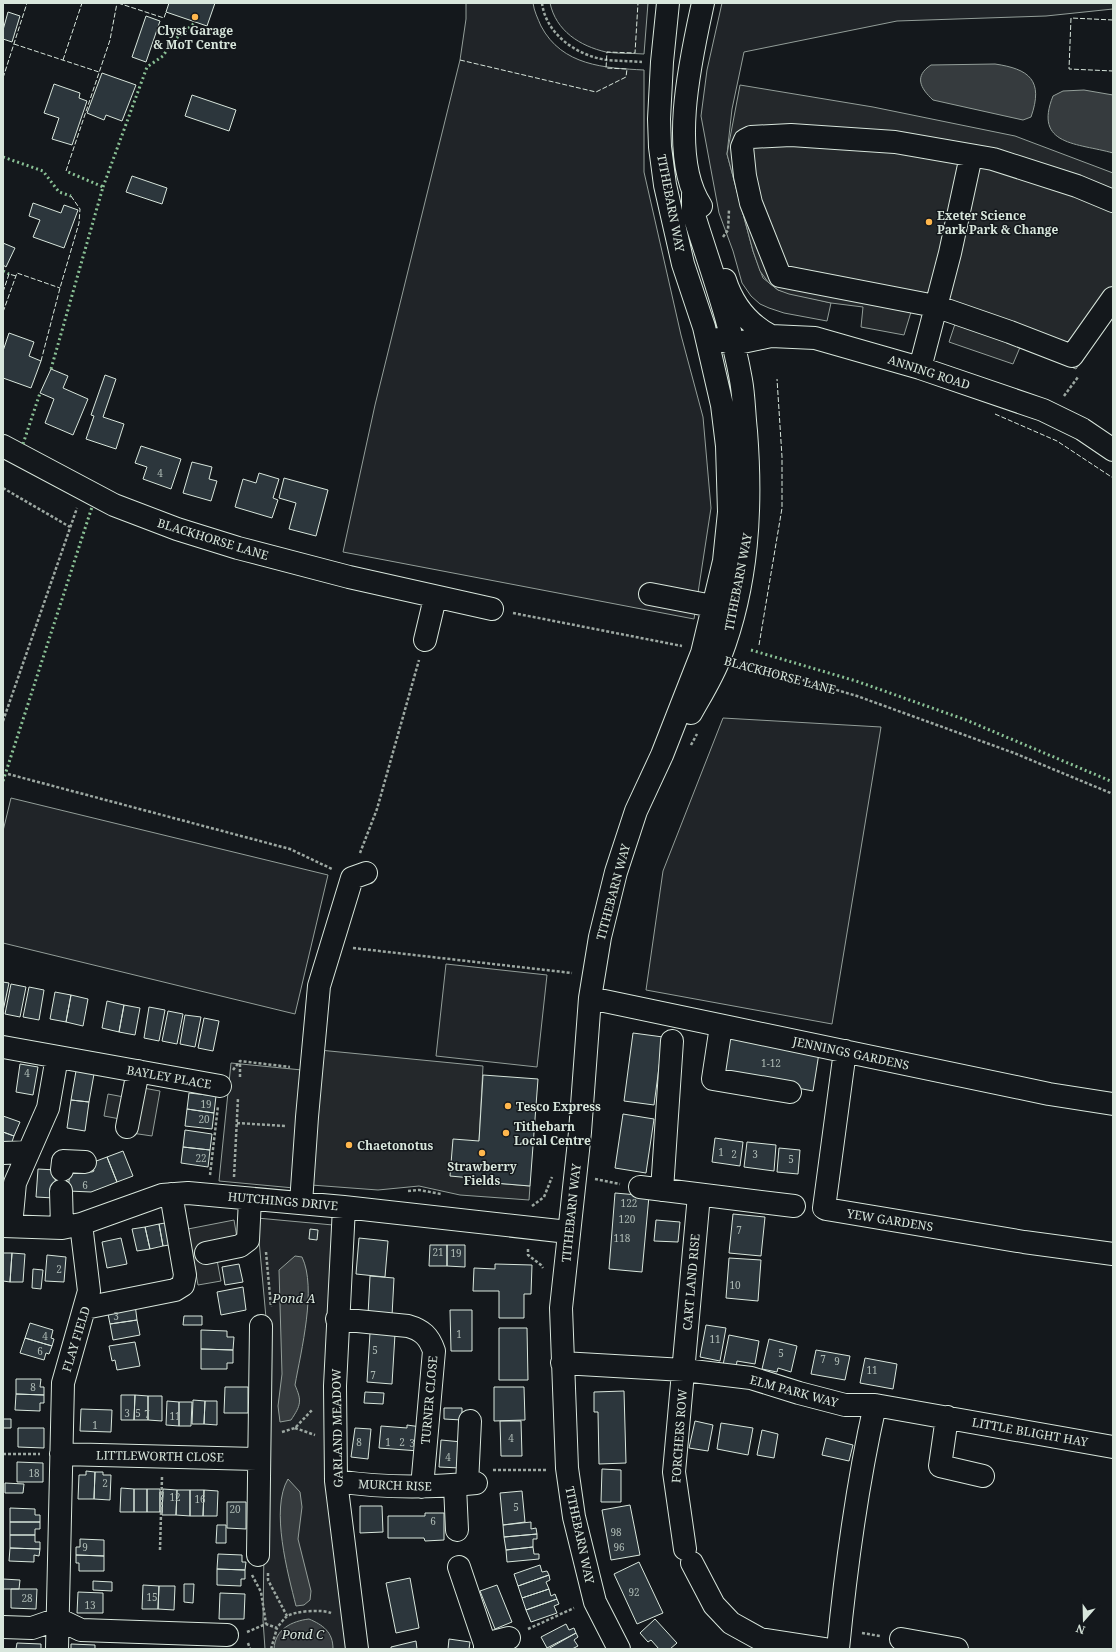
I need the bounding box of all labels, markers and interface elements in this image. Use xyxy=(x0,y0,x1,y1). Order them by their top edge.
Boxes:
marker: Clyst Garage & MoT Centre xyxy=(190,12,200,22)
place label: Clyst Garage & MoT Centre xyxy=(153,22,237,53)
street label: TITHEBARN WAY xyxy=(653,153,689,254)
place label: Exeter Science Park Park & Change xyxy=(937,207,1058,238)
marker: Exeter Science Park Park & Change xyxy=(924,217,934,227)
street label: ANNING ROAD xyxy=(886,351,973,393)
house number: 4 xyxy=(157,466,163,480)
street label: BLACKHORSE LANE xyxy=(155,514,271,564)
street label: TITHEBARN WAY xyxy=(720,531,756,632)
street label: BLACKHORSE LANE xyxy=(722,652,838,698)
street label: TITHEBARN WAY xyxy=(592,841,634,942)
street label: JENNINGS GARDENS xyxy=(790,1032,911,1074)
house number: 1-12 xyxy=(761,1056,781,1070)
street label: BAYLEY PLACE xyxy=(125,1061,213,1093)
house number: 4 xyxy=(24,1066,30,1080)
house number: 19 xyxy=(200,1097,212,1111)
place label: Tesco Express xyxy=(516,1098,601,1115)
marker: Tesco Express xyxy=(503,1101,513,1111)
house number: 20 xyxy=(198,1112,210,1126)
place label: Tithebarn Local Centre xyxy=(514,1118,591,1149)
marker: Tithebarn Local Centre xyxy=(501,1128,511,1138)
place label: Chaetonotus xyxy=(357,1137,434,1154)
marker: Chaetonotus xyxy=(344,1140,354,1150)
house number: 1 xyxy=(718,1145,724,1159)
house number: 2 xyxy=(731,1147,737,1161)
house number: 3 xyxy=(752,1147,758,1161)
marker: Strawberry Fields xyxy=(477,1148,487,1158)
house number: 22 xyxy=(195,1151,207,1165)
house number: 5 xyxy=(788,1152,794,1166)
place label: Strawberry Fields xyxy=(447,1158,517,1189)
street label: TITHEBARN WAY xyxy=(557,1162,585,1263)
house number: 6 xyxy=(82,1178,88,1192)
street label: HUTCHINGS DRIVE xyxy=(227,1188,339,1214)
house number: 122 xyxy=(621,1196,637,1210)
street label: YEW GARDENS xyxy=(845,1205,934,1235)
house number: 120 xyxy=(619,1212,636,1226)
house number: 7 xyxy=(736,1223,742,1237)
house number: 118 xyxy=(614,1231,631,1245)
street label: CART LAND RISE xyxy=(678,1233,704,1331)
house number: 21 xyxy=(432,1245,444,1259)
house number: 19 xyxy=(450,1246,462,1260)
house number: 2 xyxy=(56,1262,62,1276)
house number: 10 xyxy=(729,1278,741,1292)
water label: Pond A xyxy=(271,1289,316,1307)
street label: FLAY FIELD xyxy=(58,1304,94,1374)
house number: 3 xyxy=(113,1309,119,1323)
house number: 1 xyxy=(456,1327,462,1341)
house number: 4 xyxy=(42,1329,48,1343)
house number: 11 xyxy=(709,1332,721,1346)
house number: 5 xyxy=(372,1343,378,1357)
house number: 6 xyxy=(37,1344,43,1358)
house number: 5 xyxy=(778,1346,784,1360)
house number: 7 xyxy=(820,1352,826,1366)
house number: 9 xyxy=(834,1354,840,1368)
street label: TURNER CLOSE xyxy=(417,1355,441,1445)
house number: 11 xyxy=(866,1363,878,1377)
street label: GARLAND MEADOW xyxy=(327,1368,347,1488)
house number: 7 xyxy=(370,1368,376,1382)
street label: ELM PARK WAY xyxy=(748,1371,840,1411)
house number: 8 xyxy=(30,1380,36,1394)
street label: FORCHERS ROW xyxy=(667,1388,691,1484)
house number: 3 xyxy=(124,1406,130,1420)
house number: 5 xyxy=(135,1406,141,1420)
house number: 7 xyxy=(144,1407,150,1421)
house number: 11 xyxy=(169,1409,181,1423)
street label: LITTLE BLIGHT HAY xyxy=(971,1413,1090,1451)
house number: 1 xyxy=(92,1418,98,1432)
house number: 4 xyxy=(508,1431,514,1445)
house number: 8 xyxy=(356,1435,362,1449)
house number: 1 xyxy=(385,1435,391,1449)
house number: 2 xyxy=(399,1435,405,1449)
house number: 3 xyxy=(409,1436,415,1450)
street label: LITTLEWORTH CLOSE xyxy=(96,1446,224,1466)
house number: 4 xyxy=(445,1450,451,1464)
house number: 18 xyxy=(28,1466,40,1480)
street label: MURCH RISE xyxy=(358,1475,432,1495)
house number: 2 xyxy=(102,1476,108,1490)
street label: TITHEBARN WAY xyxy=(561,1485,599,1586)
house number: 12 xyxy=(169,1490,181,1504)
house number: 16 xyxy=(194,1492,206,1506)
house number: 5 xyxy=(513,1500,519,1514)
house number: 20 xyxy=(229,1502,241,1516)
house number: 6 xyxy=(430,1514,436,1528)
house number: 98 xyxy=(610,1525,622,1539)
house number: 9 xyxy=(82,1540,88,1554)
house number: 96 xyxy=(613,1540,625,1554)
house number: 92 xyxy=(628,1585,640,1599)
house number: 15 xyxy=(146,1590,158,1604)
house number: 28 xyxy=(21,1591,33,1605)
house number: 13 xyxy=(84,1598,96,1612)
north arrow xyxy=(1064,1600,1104,1640)
text: N xyxy=(1073,1621,1087,1638)
water label: Pond C xyxy=(281,1625,325,1643)

